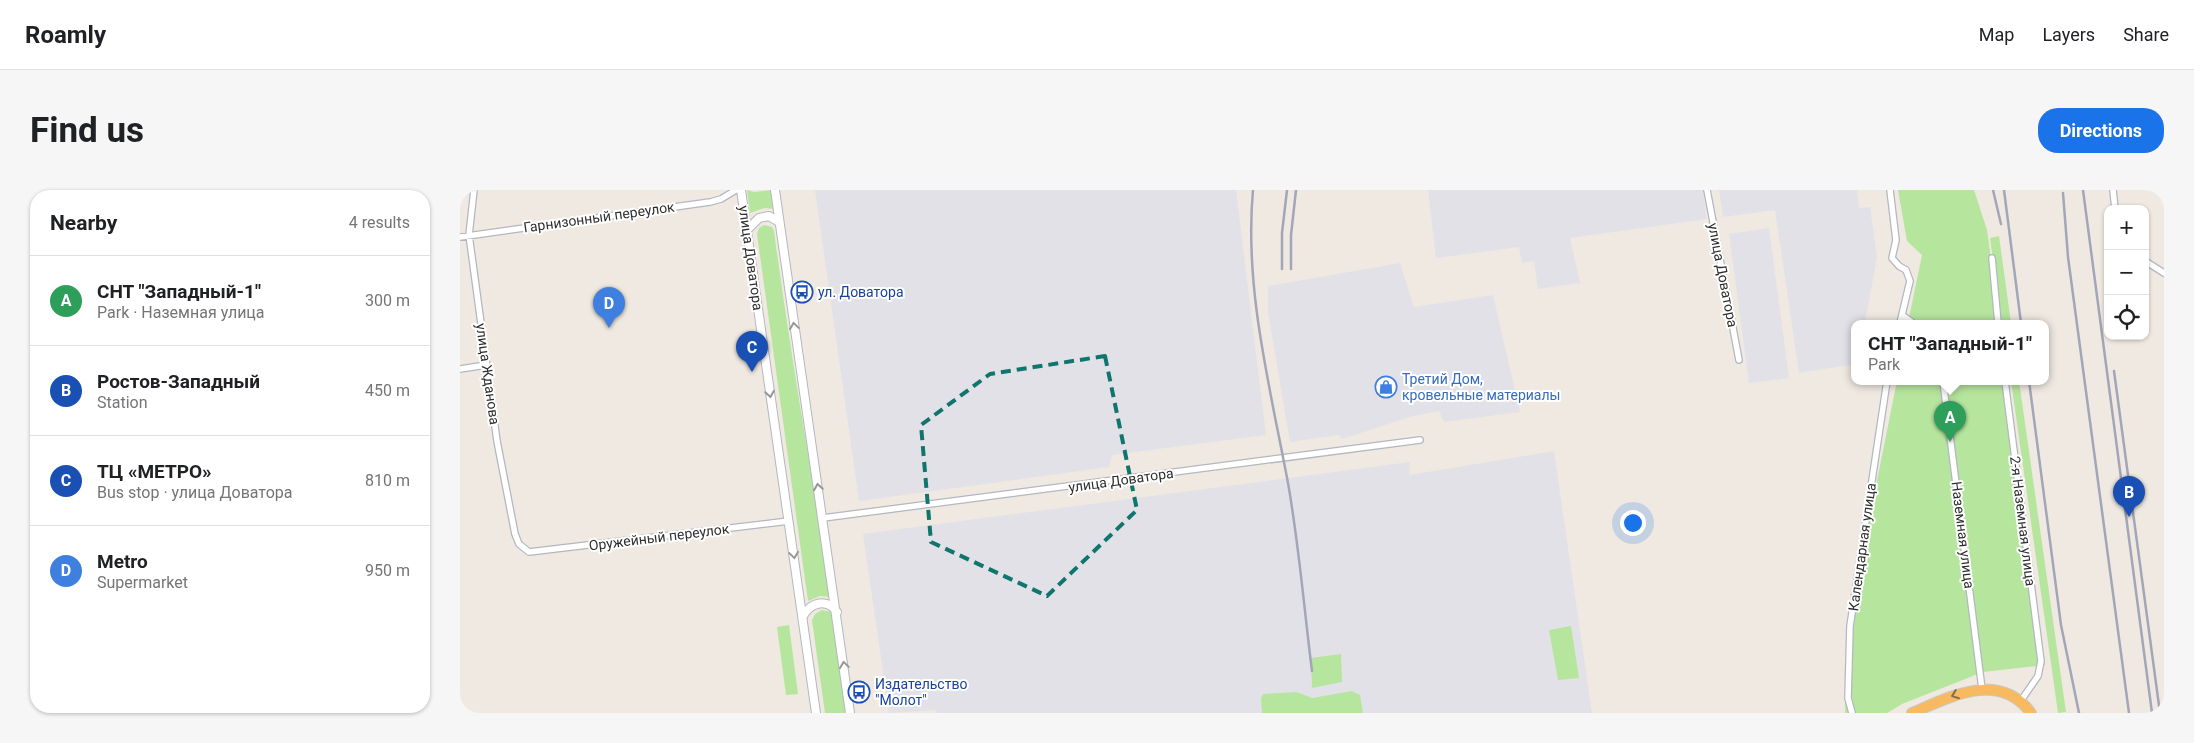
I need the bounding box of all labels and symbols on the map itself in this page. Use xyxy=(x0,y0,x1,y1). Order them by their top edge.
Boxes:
street label: Гарнизонный переулок xyxy=(522,198,676,236)
street label: улица Доватора xyxy=(736,204,766,312)
street label: улица Доватора xyxy=(1705,222,1741,328)
bus stop icon: ул. Доватора xyxy=(790,280,814,304)
place label: ул. Доватора xyxy=(818,284,904,300)
pin: D xyxy=(593,287,625,328)
street label: улица Жданова xyxy=(473,322,503,426)
one-way arrow xyxy=(789,322,799,330)
pin: C xyxy=(736,331,768,372)
place label: Третий Дом, кровельные материалы xyxy=(1402,371,1560,403)
shop icon: Третий Дом, кровельные материалы xyxy=(1374,375,1398,399)
one-way arrow xyxy=(764,390,775,398)
pin: A xyxy=(1934,401,1966,442)
street label: 2-я Наземная улица xyxy=(2007,455,2039,587)
street label: улица Доватора xyxy=(1067,465,1175,495)
pin: B xyxy=(2113,476,2145,517)
street label: Наземная улица xyxy=(1948,481,1978,589)
one-way arrow xyxy=(814,482,824,491)
street label: Календарная улица xyxy=(1845,482,1879,612)
your location xyxy=(1620,510,1646,536)
street label: Оружейный переулок xyxy=(588,520,731,554)
one-way arrow xyxy=(788,551,799,559)
one-way arrow xyxy=(839,660,850,668)
place label: Издательство "Молот" xyxy=(875,676,967,708)
bus stop icon: Издательство "Молот" xyxy=(847,680,871,704)
one-way arrow xyxy=(1951,689,1960,699)

